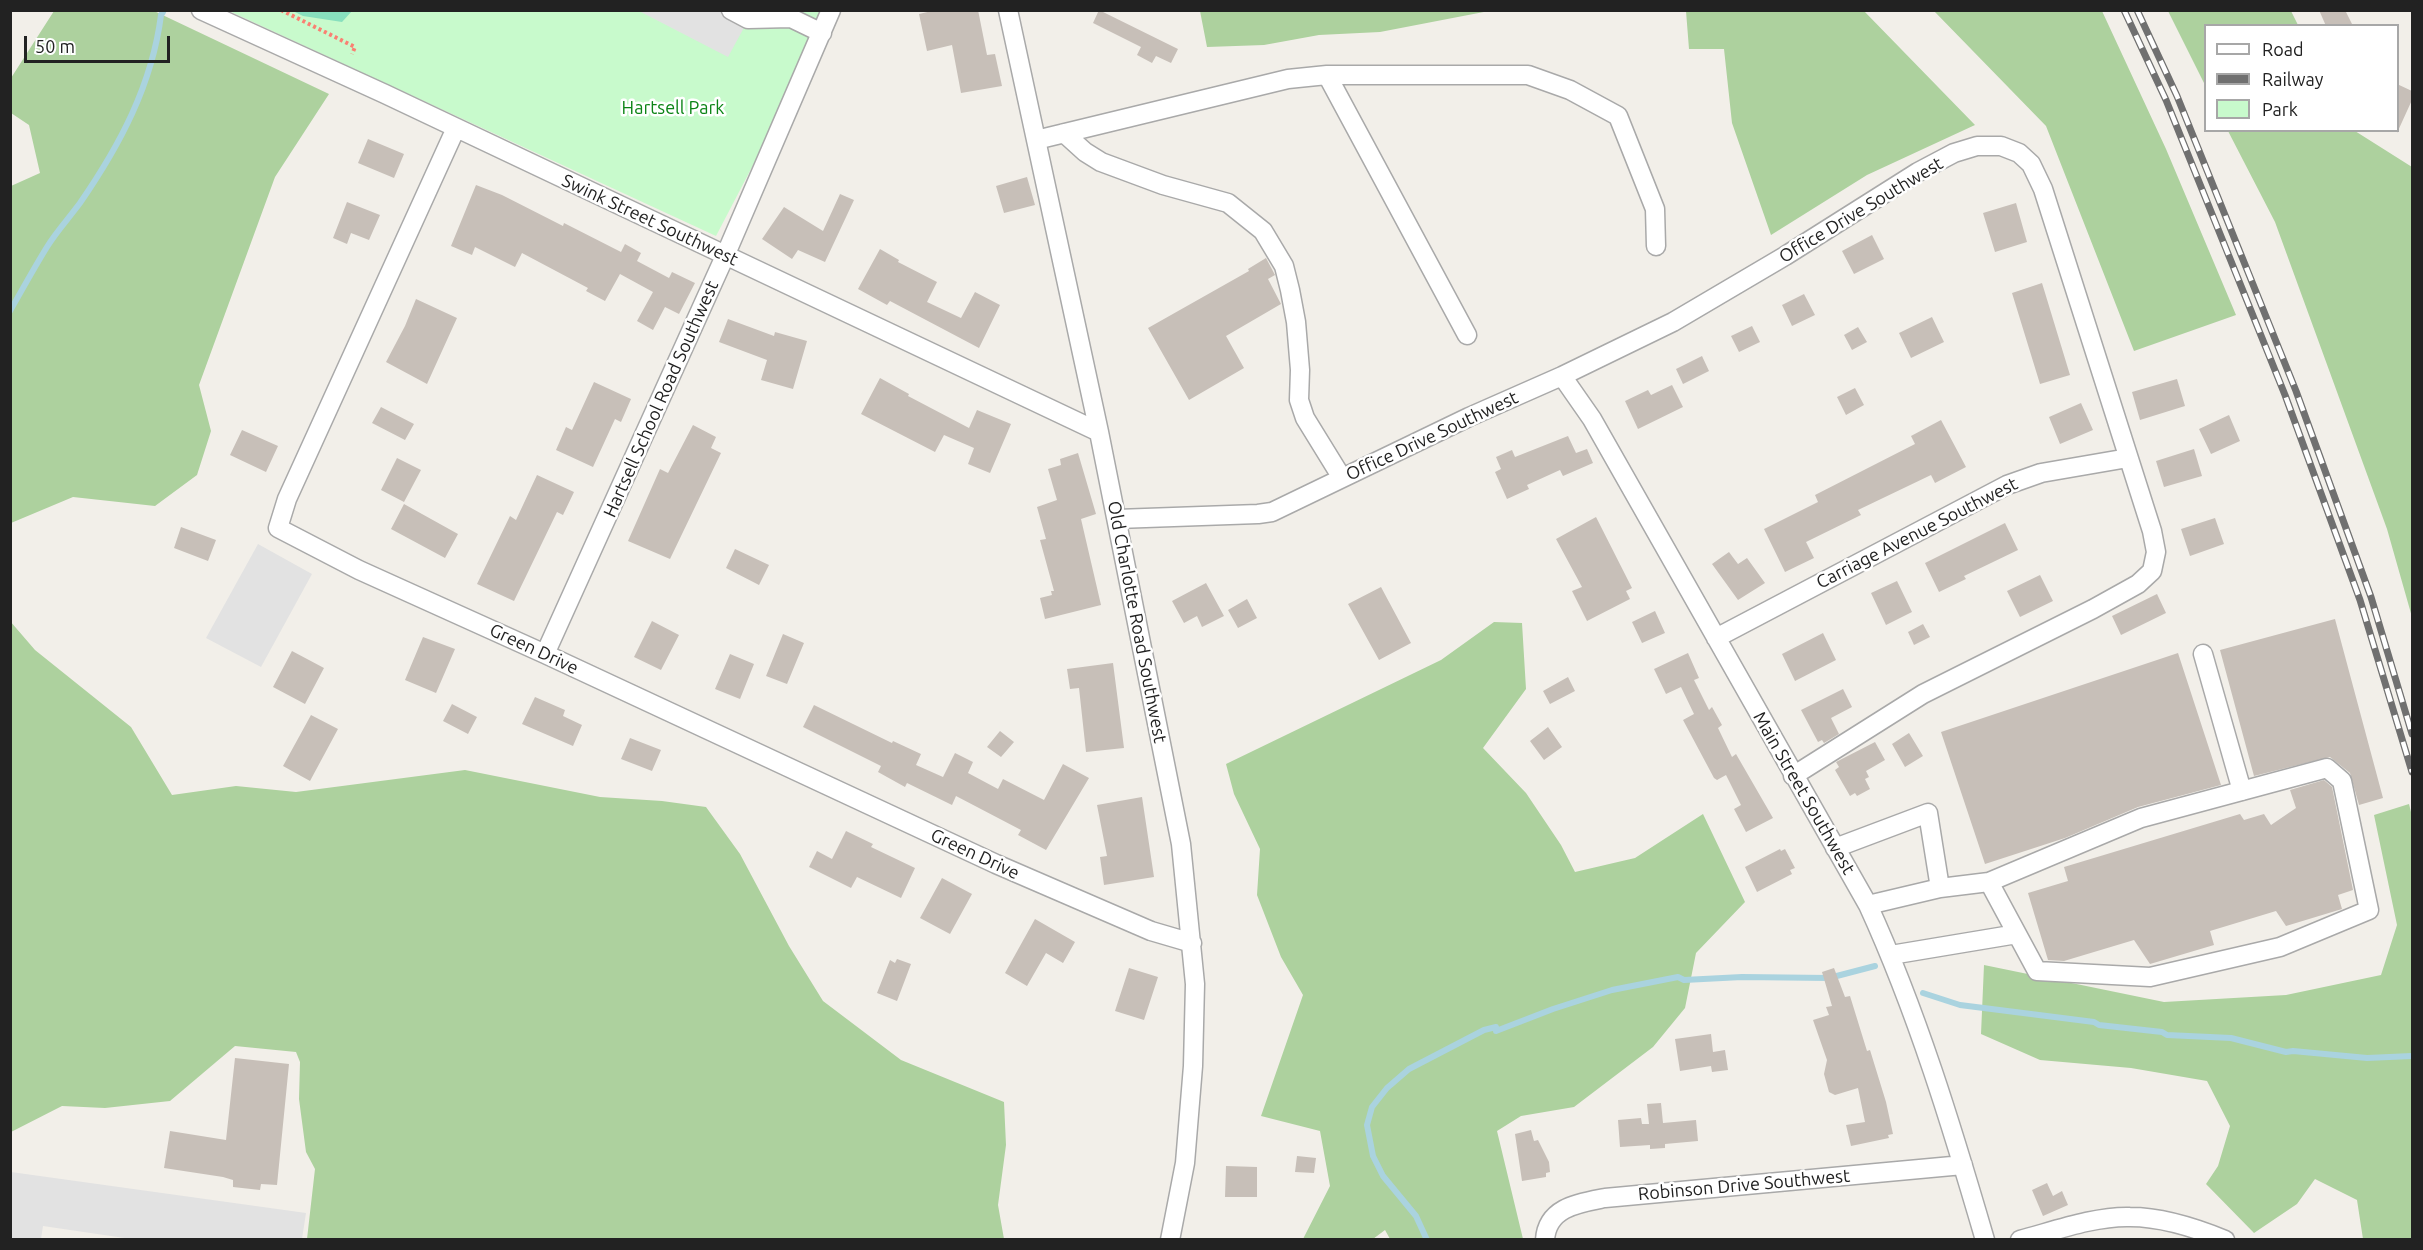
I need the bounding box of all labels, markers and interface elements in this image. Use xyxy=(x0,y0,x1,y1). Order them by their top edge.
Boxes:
scale bar xyxy=(27,24,172,62)
legend xyxy=(2204,24,2399,132)
text: 50 m xyxy=(35,36,75,56)
text: Road xyxy=(2262,39,2304,59)
text: Railway xyxy=(2262,69,2323,89)
park label: Hartsell Park xyxy=(622,97,724,119)
text: Park xyxy=(2262,99,2298,119)
street label: Office Drive Southwest xyxy=(1775,152,1947,268)
street label: Swink Street Southwest xyxy=(558,170,742,270)
street label: Hartsell School Road Southwest xyxy=(599,277,723,521)
street label: Office Drive Southwest xyxy=(1342,387,1522,485)
street label: Carriage Avenue Southwest xyxy=(1813,473,2021,593)
street label: Old Charlotte Road Southwest xyxy=(1103,499,1171,745)
street label: Green Drive xyxy=(486,619,582,679)
street label: Main Street Southwest xyxy=(1749,708,1859,878)
street label: Green Drive xyxy=(927,824,1023,884)
street label: Robinson Drive Southwest xyxy=(1637,1165,1851,1205)

